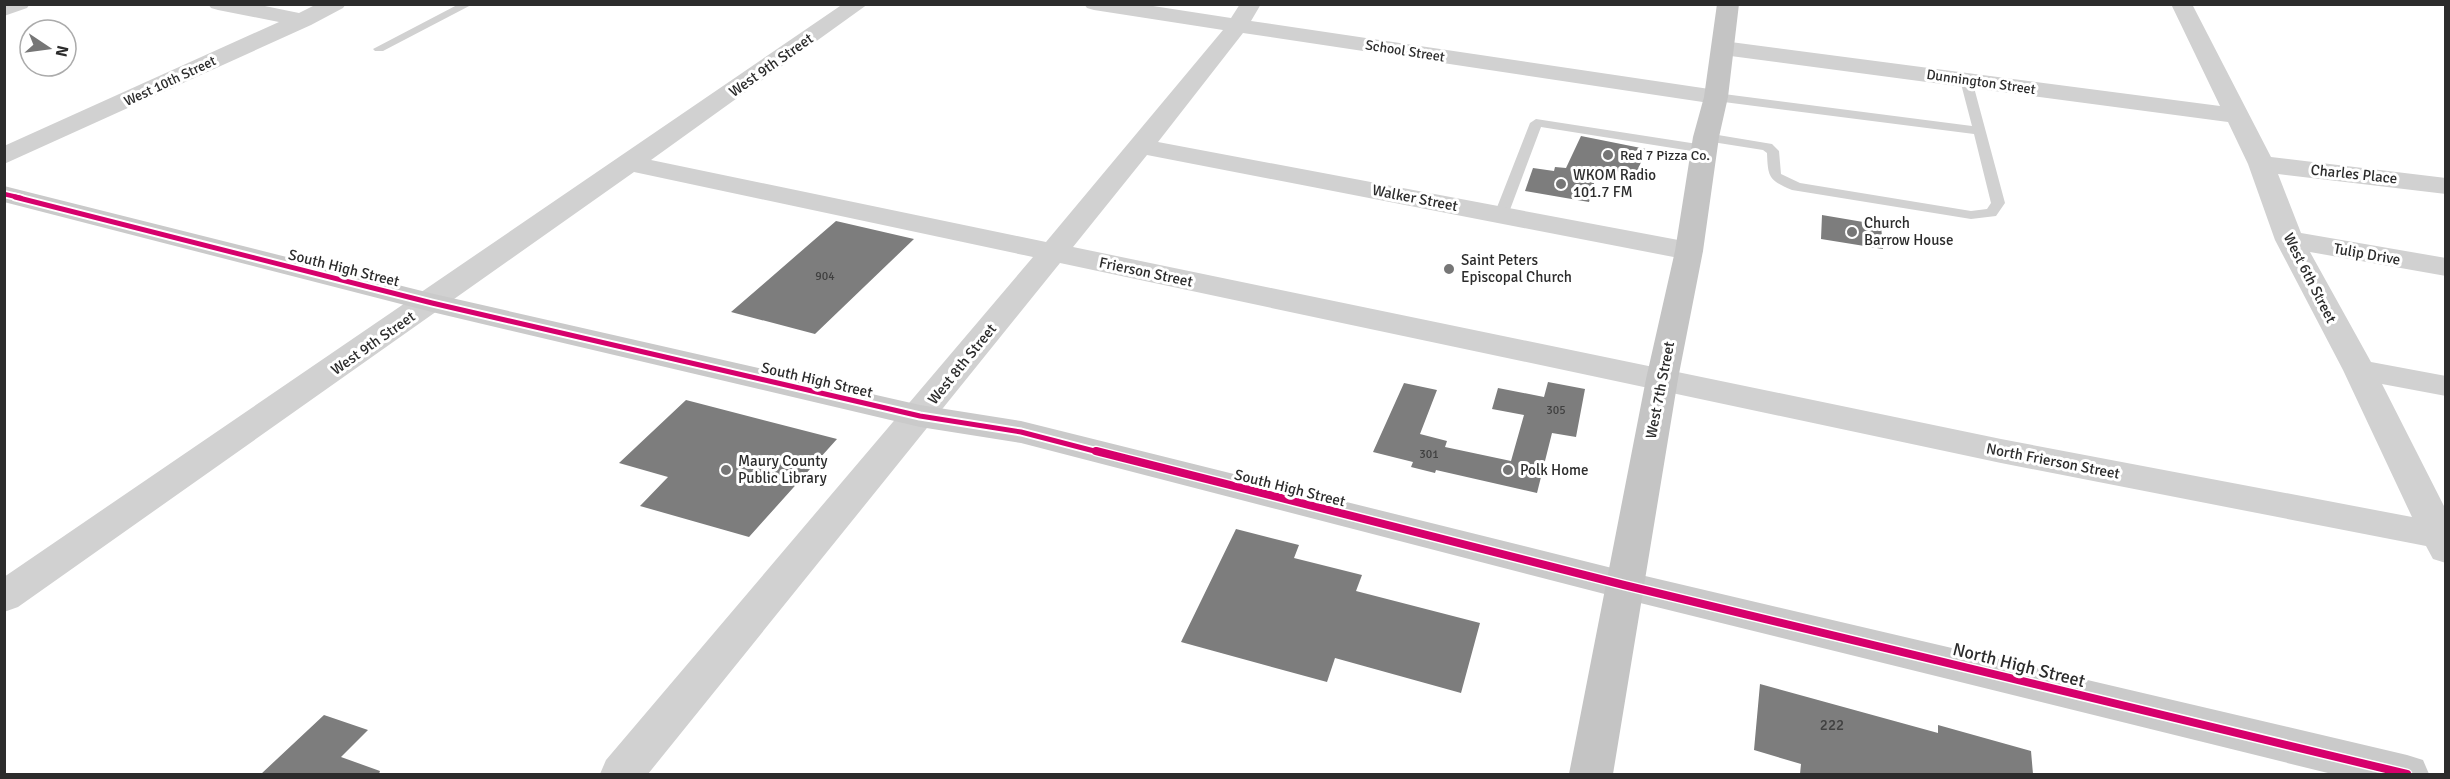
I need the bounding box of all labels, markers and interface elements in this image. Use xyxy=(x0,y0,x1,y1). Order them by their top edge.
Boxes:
north arrow xyxy=(18,18,78,78)
street label: West 9th Street xyxy=(725,29,817,101)
street label: School Street xyxy=(1364,36,1446,66)
text: N xyxy=(51,43,73,59)
street label: West 10th Street xyxy=(121,52,219,110)
street label: Dunnington Street xyxy=(1925,66,2037,98)
place label: Red 7 Pizza Co. xyxy=(1620,147,1710,164)
marker: Red 7 Pizza Co. xyxy=(1601,148,1615,162)
street label: Charles Place xyxy=(2310,161,2398,187)
place label: WKOM Radio 101.7 FM xyxy=(1573,166,1656,201)
marker: WKOM Radio 101.7 FM xyxy=(1554,177,1568,191)
street label: Walker Street xyxy=(1371,181,1459,215)
place label: Church Barrow House xyxy=(1864,214,1953,249)
marker: Church Barrow House xyxy=(1845,225,1859,239)
street label: West 6th Street xyxy=(2280,230,2340,326)
street label: Tulip Drive xyxy=(2332,239,2402,269)
street label: South High Street xyxy=(287,246,401,290)
place label: Saint Peters Episcopal Church xyxy=(1461,251,1572,286)
street label: Frierson Street xyxy=(1098,253,1194,291)
marker: Saint Peters Episcopal Church xyxy=(1442,262,1456,276)
house number: 904 xyxy=(815,269,835,284)
street label: West 9th Street xyxy=(327,307,419,379)
street label: West 8th Street xyxy=(924,320,1000,408)
street label: West 7th Street xyxy=(1642,340,1678,440)
street label: South High Street xyxy=(760,358,874,402)
house number: 305 xyxy=(1546,403,1566,418)
street label: North Frierson Street xyxy=(1985,439,2121,483)
house number: 301 xyxy=(1419,447,1439,462)
place label: Maury County Public Library xyxy=(738,452,828,487)
place label: Polk Home xyxy=(1520,461,1589,479)
marker: Maury County Public Library xyxy=(719,463,733,477)
marker: Polk Home xyxy=(1501,463,1515,477)
street label: South High Street xyxy=(1233,466,1347,510)
street label: North High Street xyxy=(1950,638,2088,692)
house number: 222 xyxy=(1820,716,1844,734)

